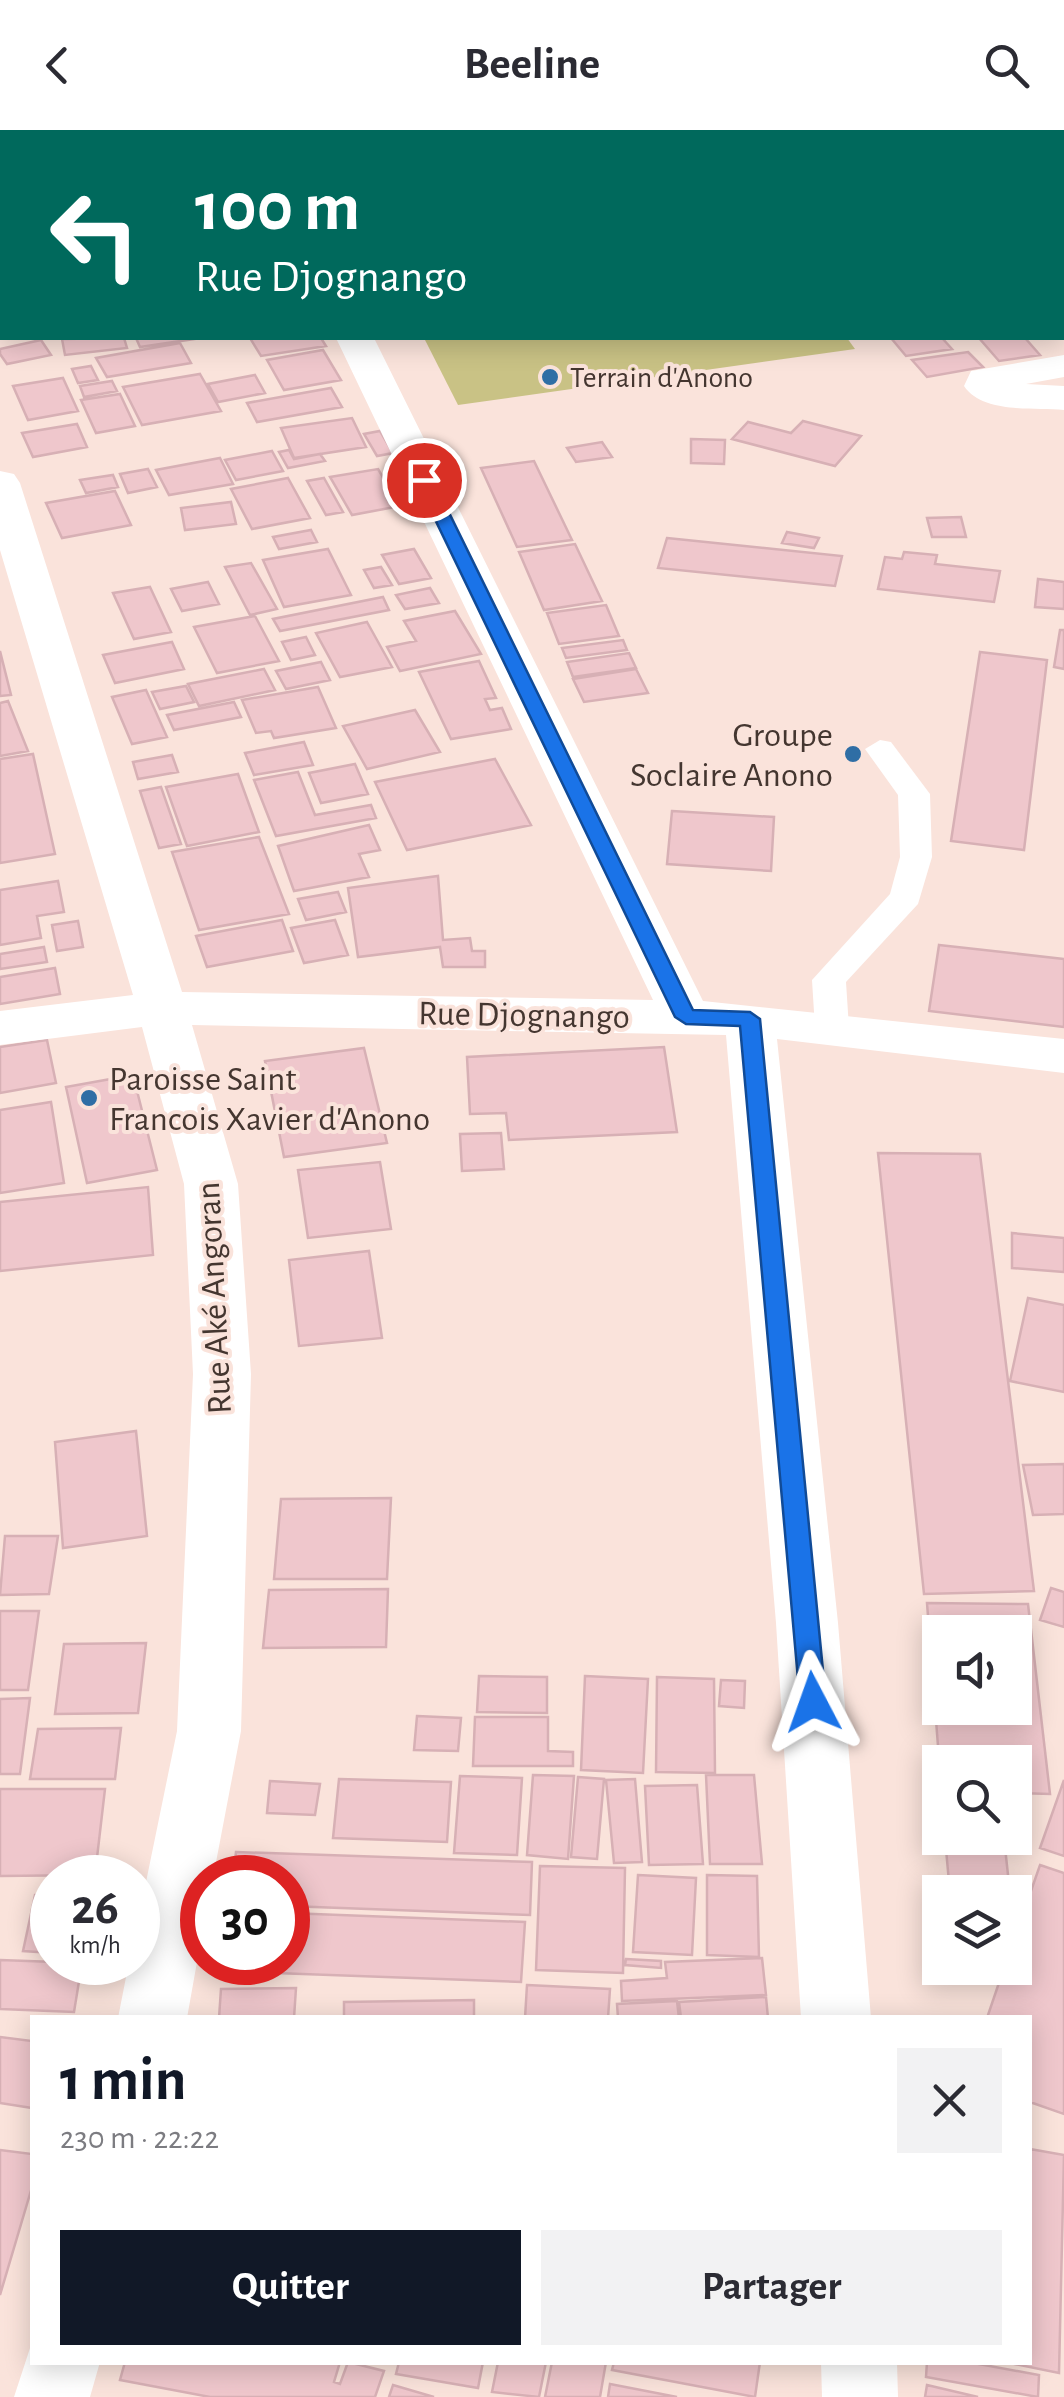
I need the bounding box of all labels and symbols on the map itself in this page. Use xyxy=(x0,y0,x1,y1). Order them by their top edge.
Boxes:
place label: Terrain d'Anono xyxy=(570,363,753,393)
marker: Terrain d'Anono xyxy=(539,366,561,388)
pin xyxy=(382,438,467,523)
place label: Groupe Soclaire Anono xyxy=(630,718,833,793)
marker: Groupe Soclaire Anono xyxy=(842,743,864,765)
street label: Rue Djognango xyxy=(418,996,630,1035)
place label: Paroisse Saint Francois Xavier d'Anono xyxy=(109,1062,430,1137)
marker: Paroisse Saint Francois Xavier d'Anono xyxy=(78,1087,100,1109)
street label: Rue Aké Angoran xyxy=(191,1181,238,1415)
position arrow xyxy=(761,1650,865,1754)
speed limit sign: 30 xyxy=(180,1855,310,1985)

